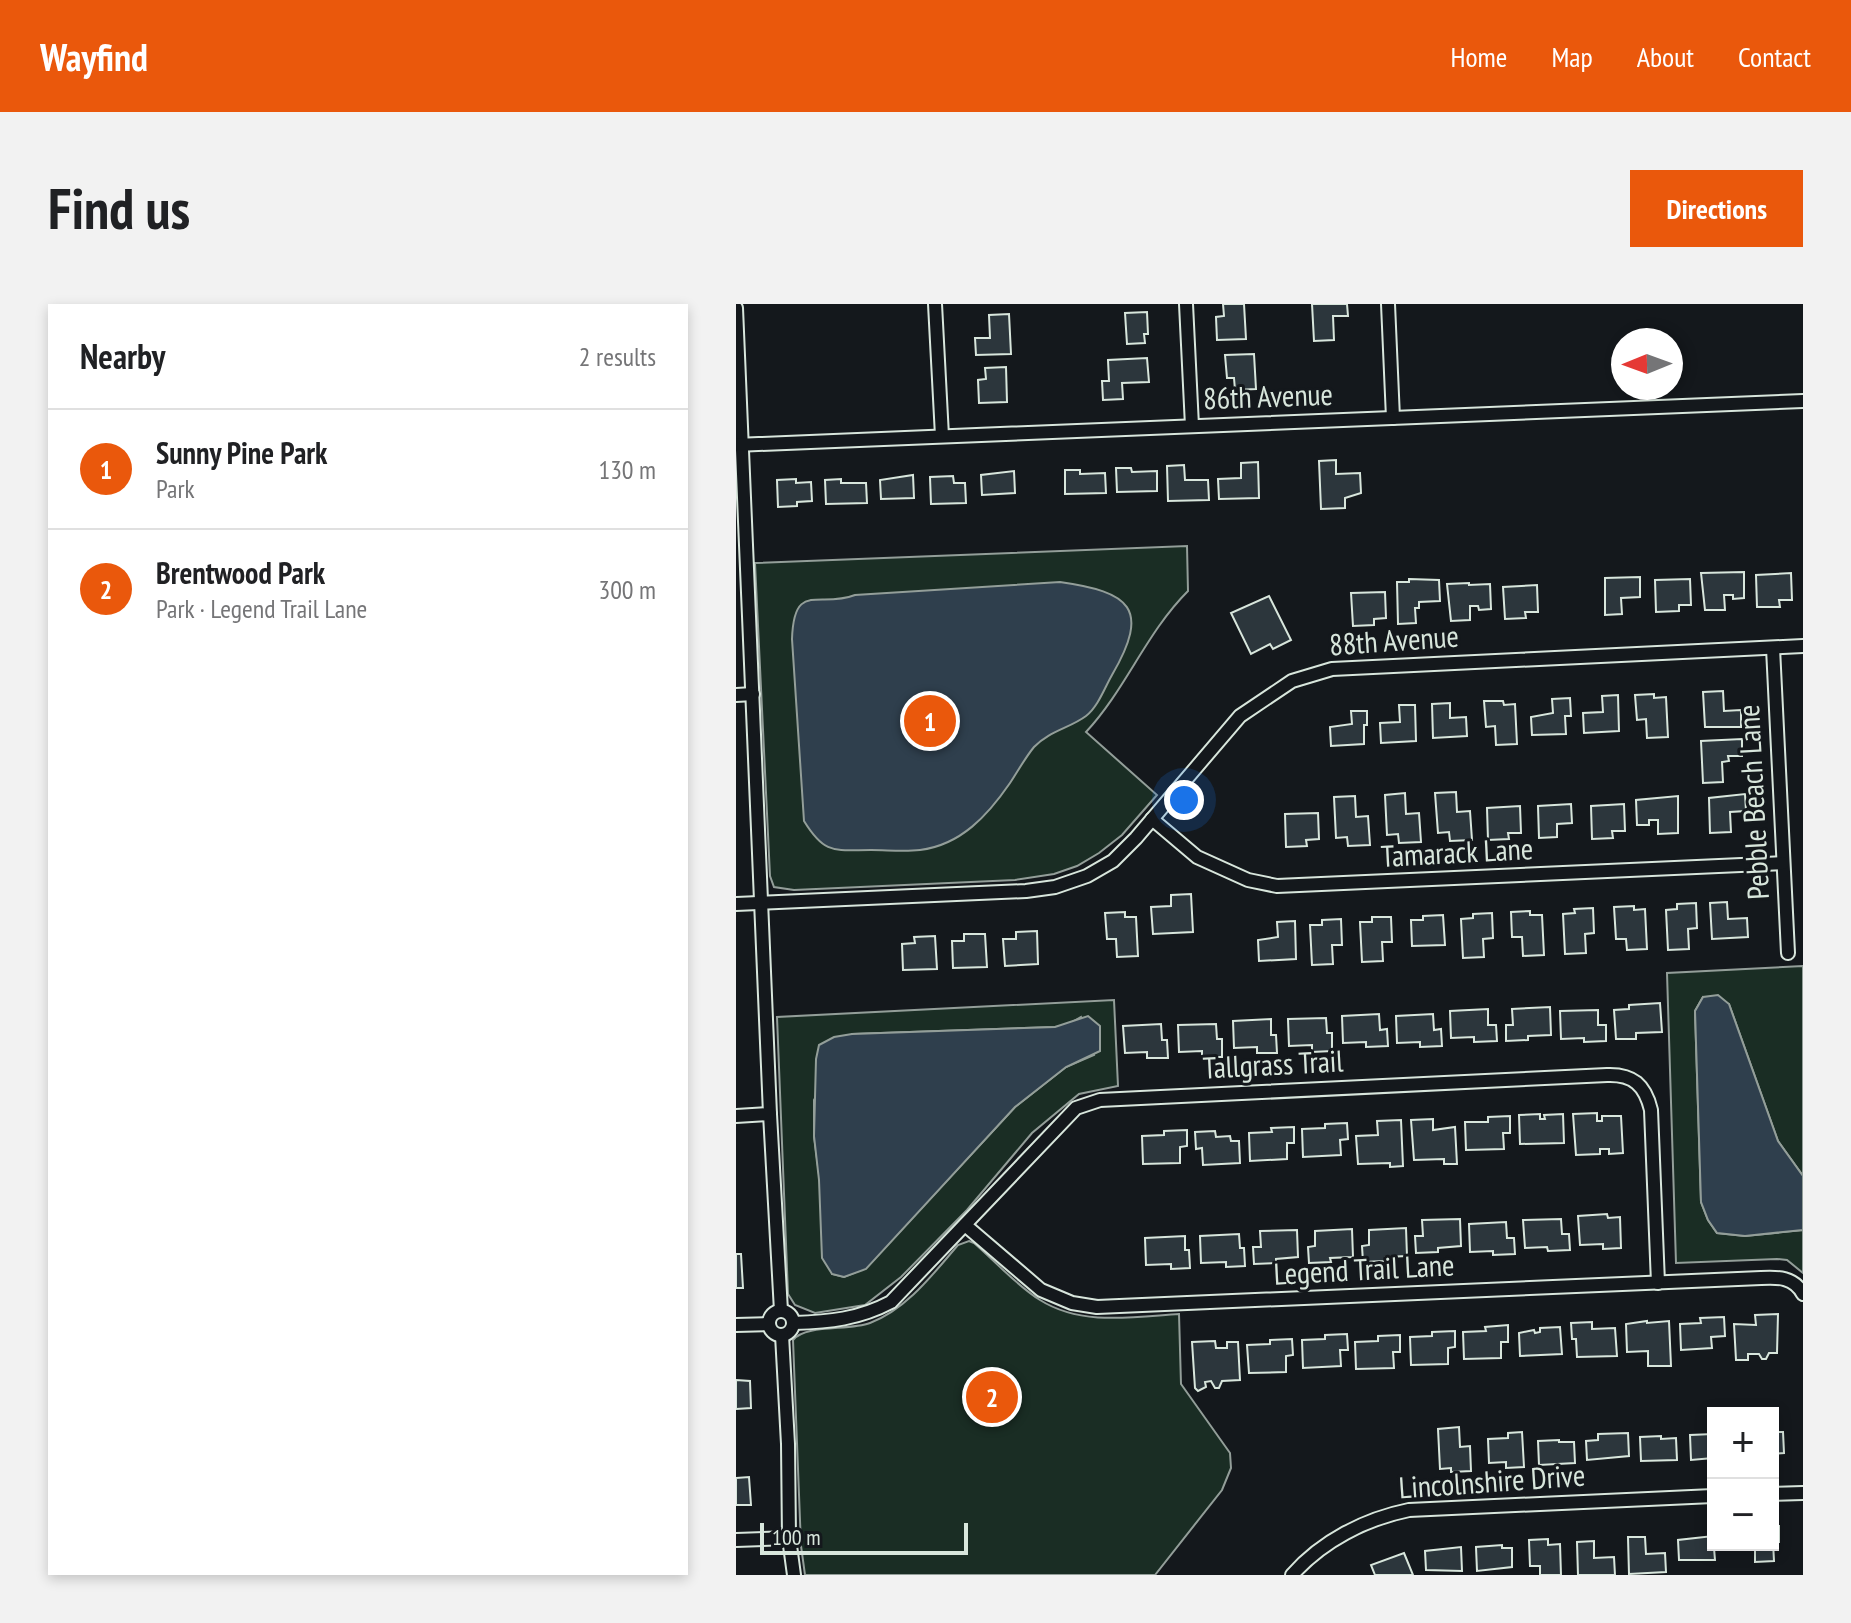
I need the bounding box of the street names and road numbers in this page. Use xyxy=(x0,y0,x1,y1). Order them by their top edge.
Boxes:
street label: 86th Avenue xyxy=(1202,374,1334,417)
street label: 88th Avenue xyxy=(1328,616,1460,663)
street label: Pebble Beach Lane xyxy=(1728,704,1777,901)
street label: Tamarack Lane xyxy=(1380,828,1534,875)
street label: Tallgrass Trail xyxy=(1202,1040,1344,1087)
street label: Legend Trail Lane xyxy=(1273,1244,1455,1293)
street label: Lincolnshire Drive xyxy=(1397,1455,1586,1506)

